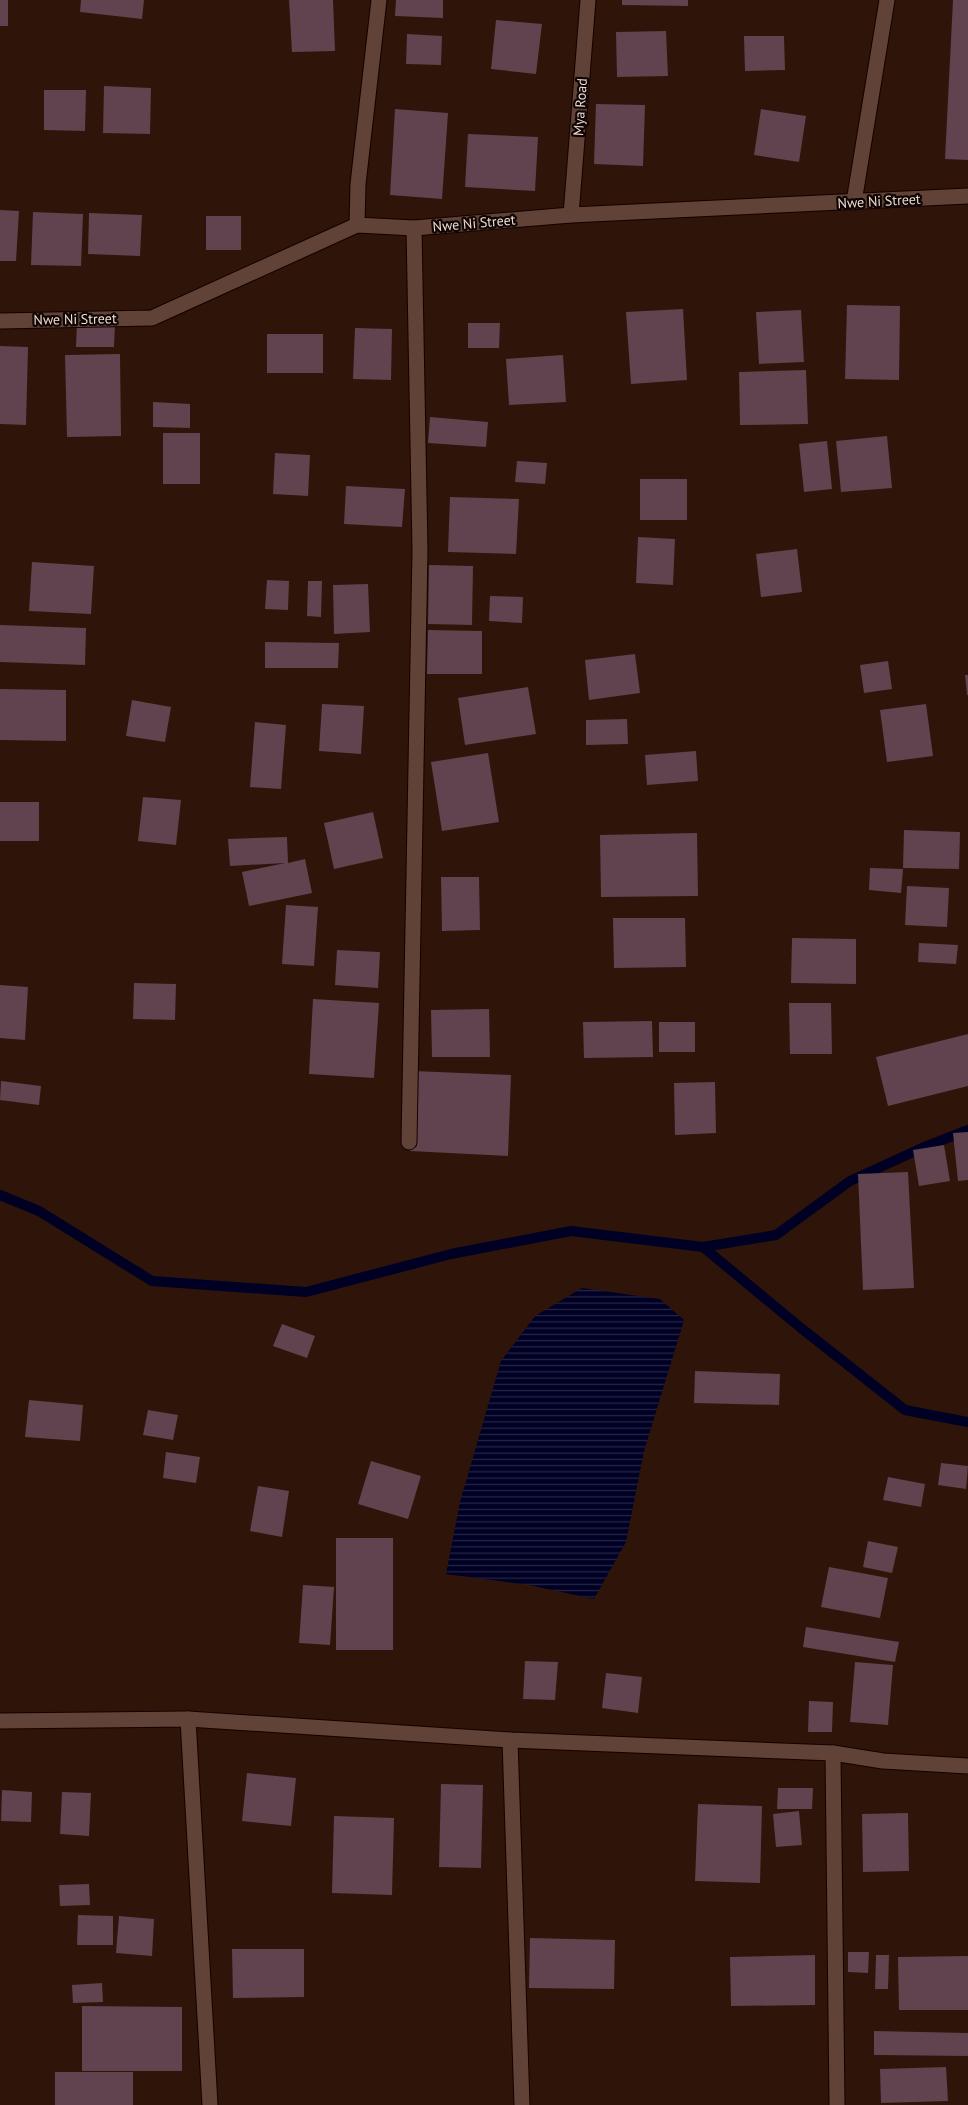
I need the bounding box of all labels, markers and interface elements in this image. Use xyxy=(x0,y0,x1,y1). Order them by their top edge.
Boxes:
street label: Mya Road xyxy=(569,77,591,137)
street label: Nwe Ni Street xyxy=(837,190,921,212)
street label: Nwe Ni Street xyxy=(432,210,516,236)
street label: Nwe Ni Street xyxy=(33,309,117,329)

